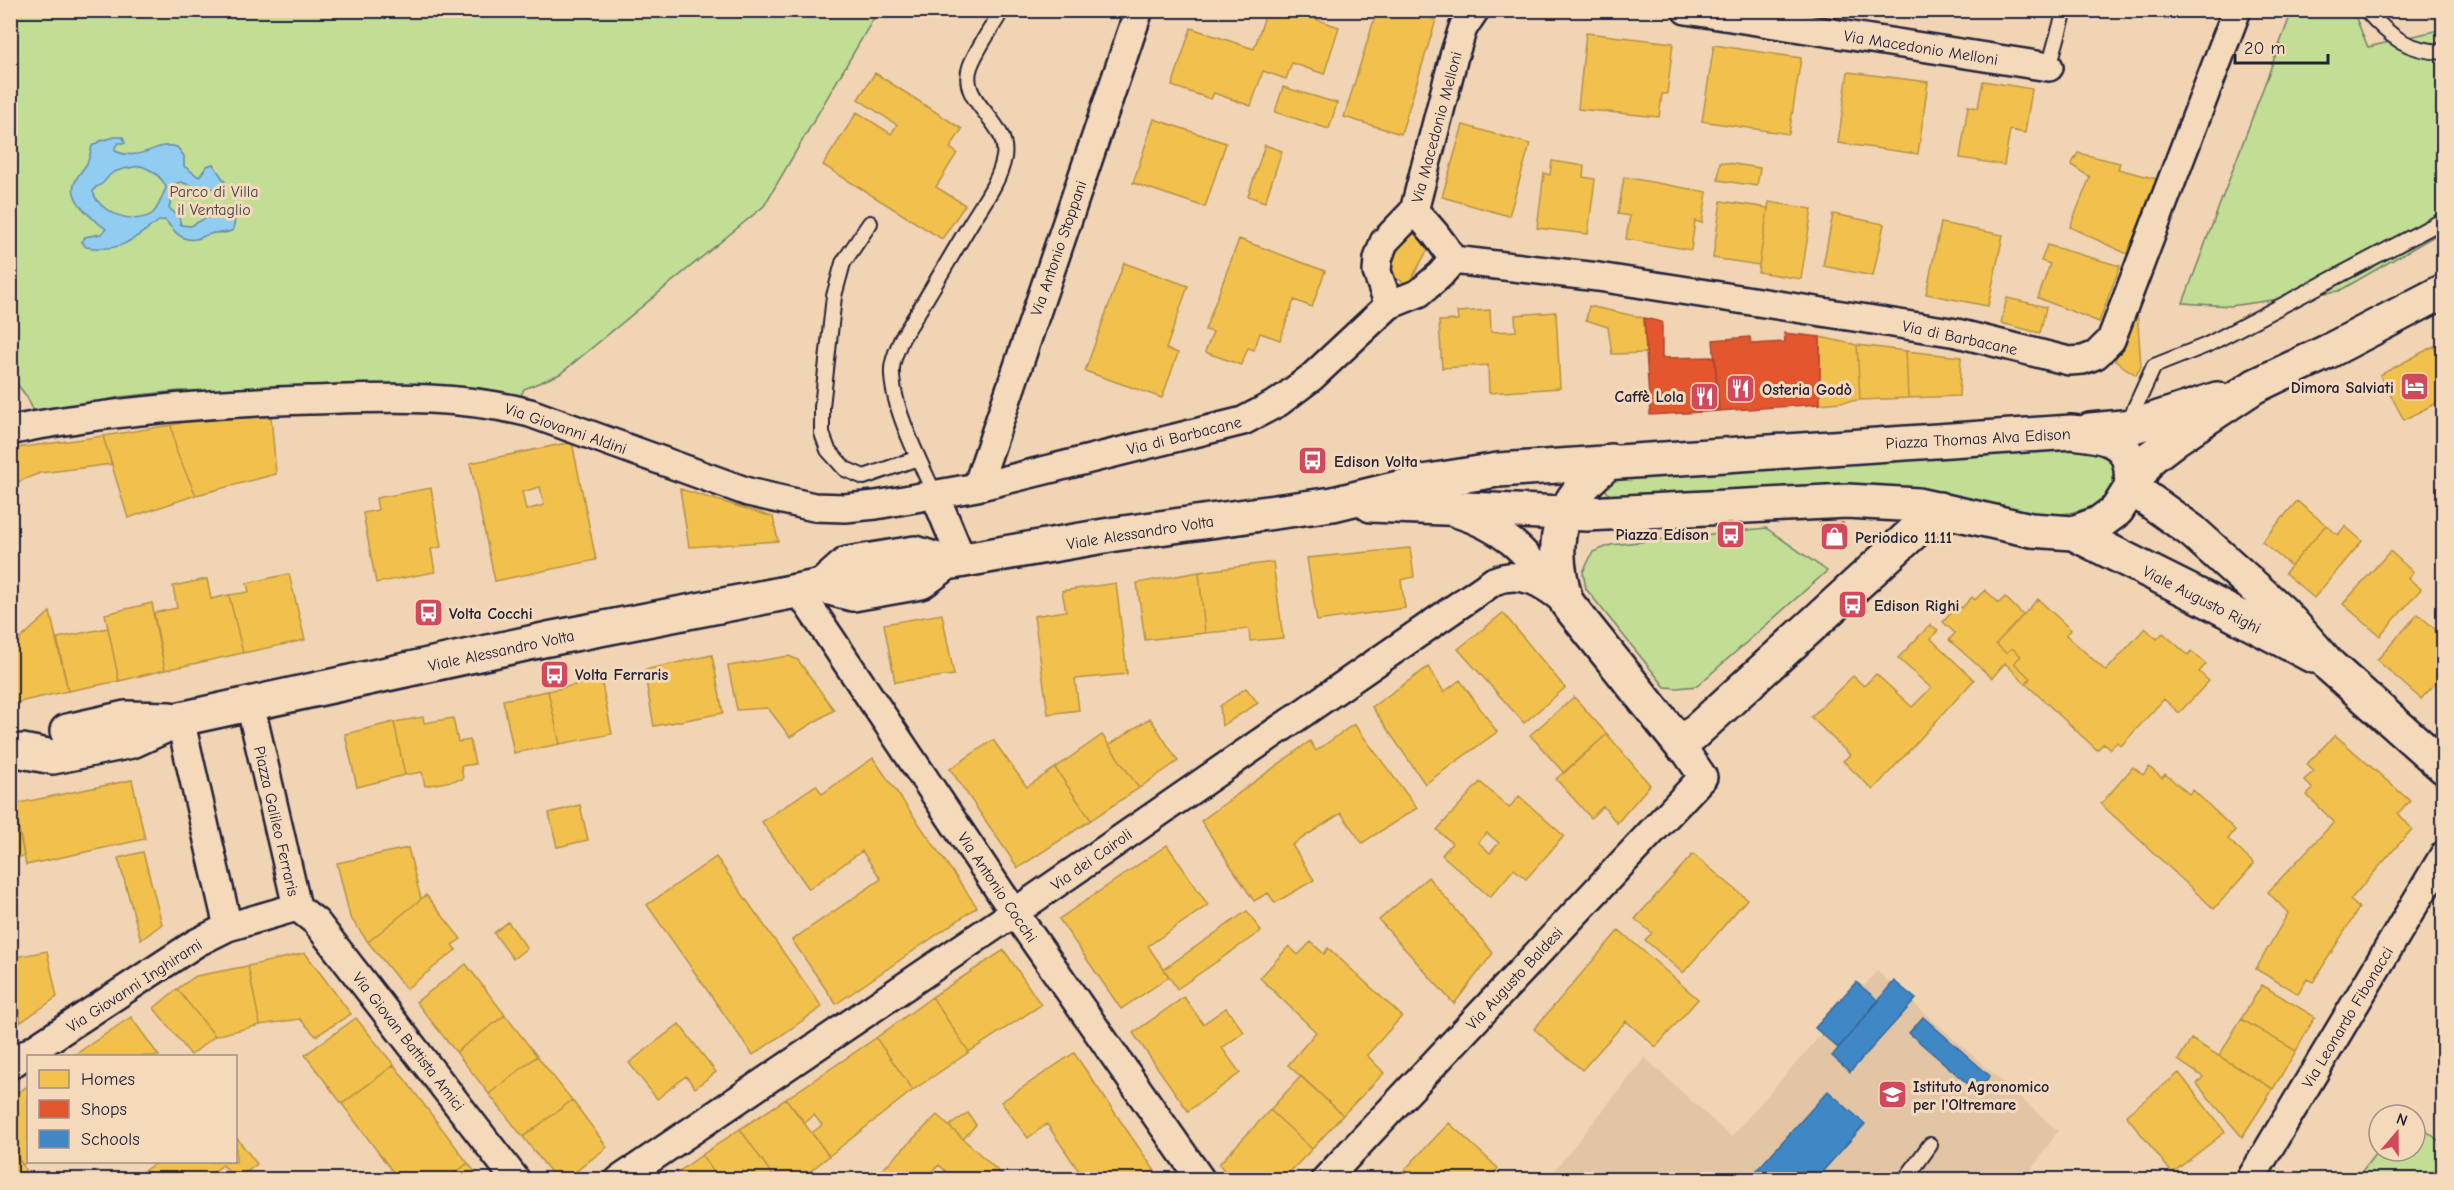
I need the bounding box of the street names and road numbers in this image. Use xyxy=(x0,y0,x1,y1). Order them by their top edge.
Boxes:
street label: Via Macedonio Melloni xyxy=(1842,27,1999,69)
street label: Via Macedonio Melloni xyxy=(1408,50,1466,205)
street label: Via Antonio Stoppani xyxy=(1027,178,1091,318)
street label: Via di Barbacane xyxy=(1900,317,2019,359)
street label: Via Giovanni Aldini xyxy=(502,400,629,458)
street label: Via di Barbacane xyxy=(1125,413,1243,459)
street label: Piazza Thomas Alva Edison xyxy=(1885,425,2071,453)
street label: Viale Alessandro Volta xyxy=(1065,512,1215,554)
street label: Viale Augusto Righi xyxy=(2140,562,2263,637)
street label: Viale Alessandro Volta xyxy=(427,627,576,675)
street label: Piazza Galileo Ferraris xyxy=(250,744,302,898)
street label: Via dei Cairoli xyxy=(1048,825,1136,894)
street label: Via Antonio Cocchi xyxy=(954,829,1041,946)
street label: Via Augusto Baldesi xyxy=(1463,924,1567,1033)
street label: Via Giovanni Inghirami xyxy=(64,935,205,1036)
street label: Via Leonardo Fibonacci xyxy=(2299,944,2397,1091)
street label: Via Giovan Battista Amici xyxy=(349,969,468,1114)

